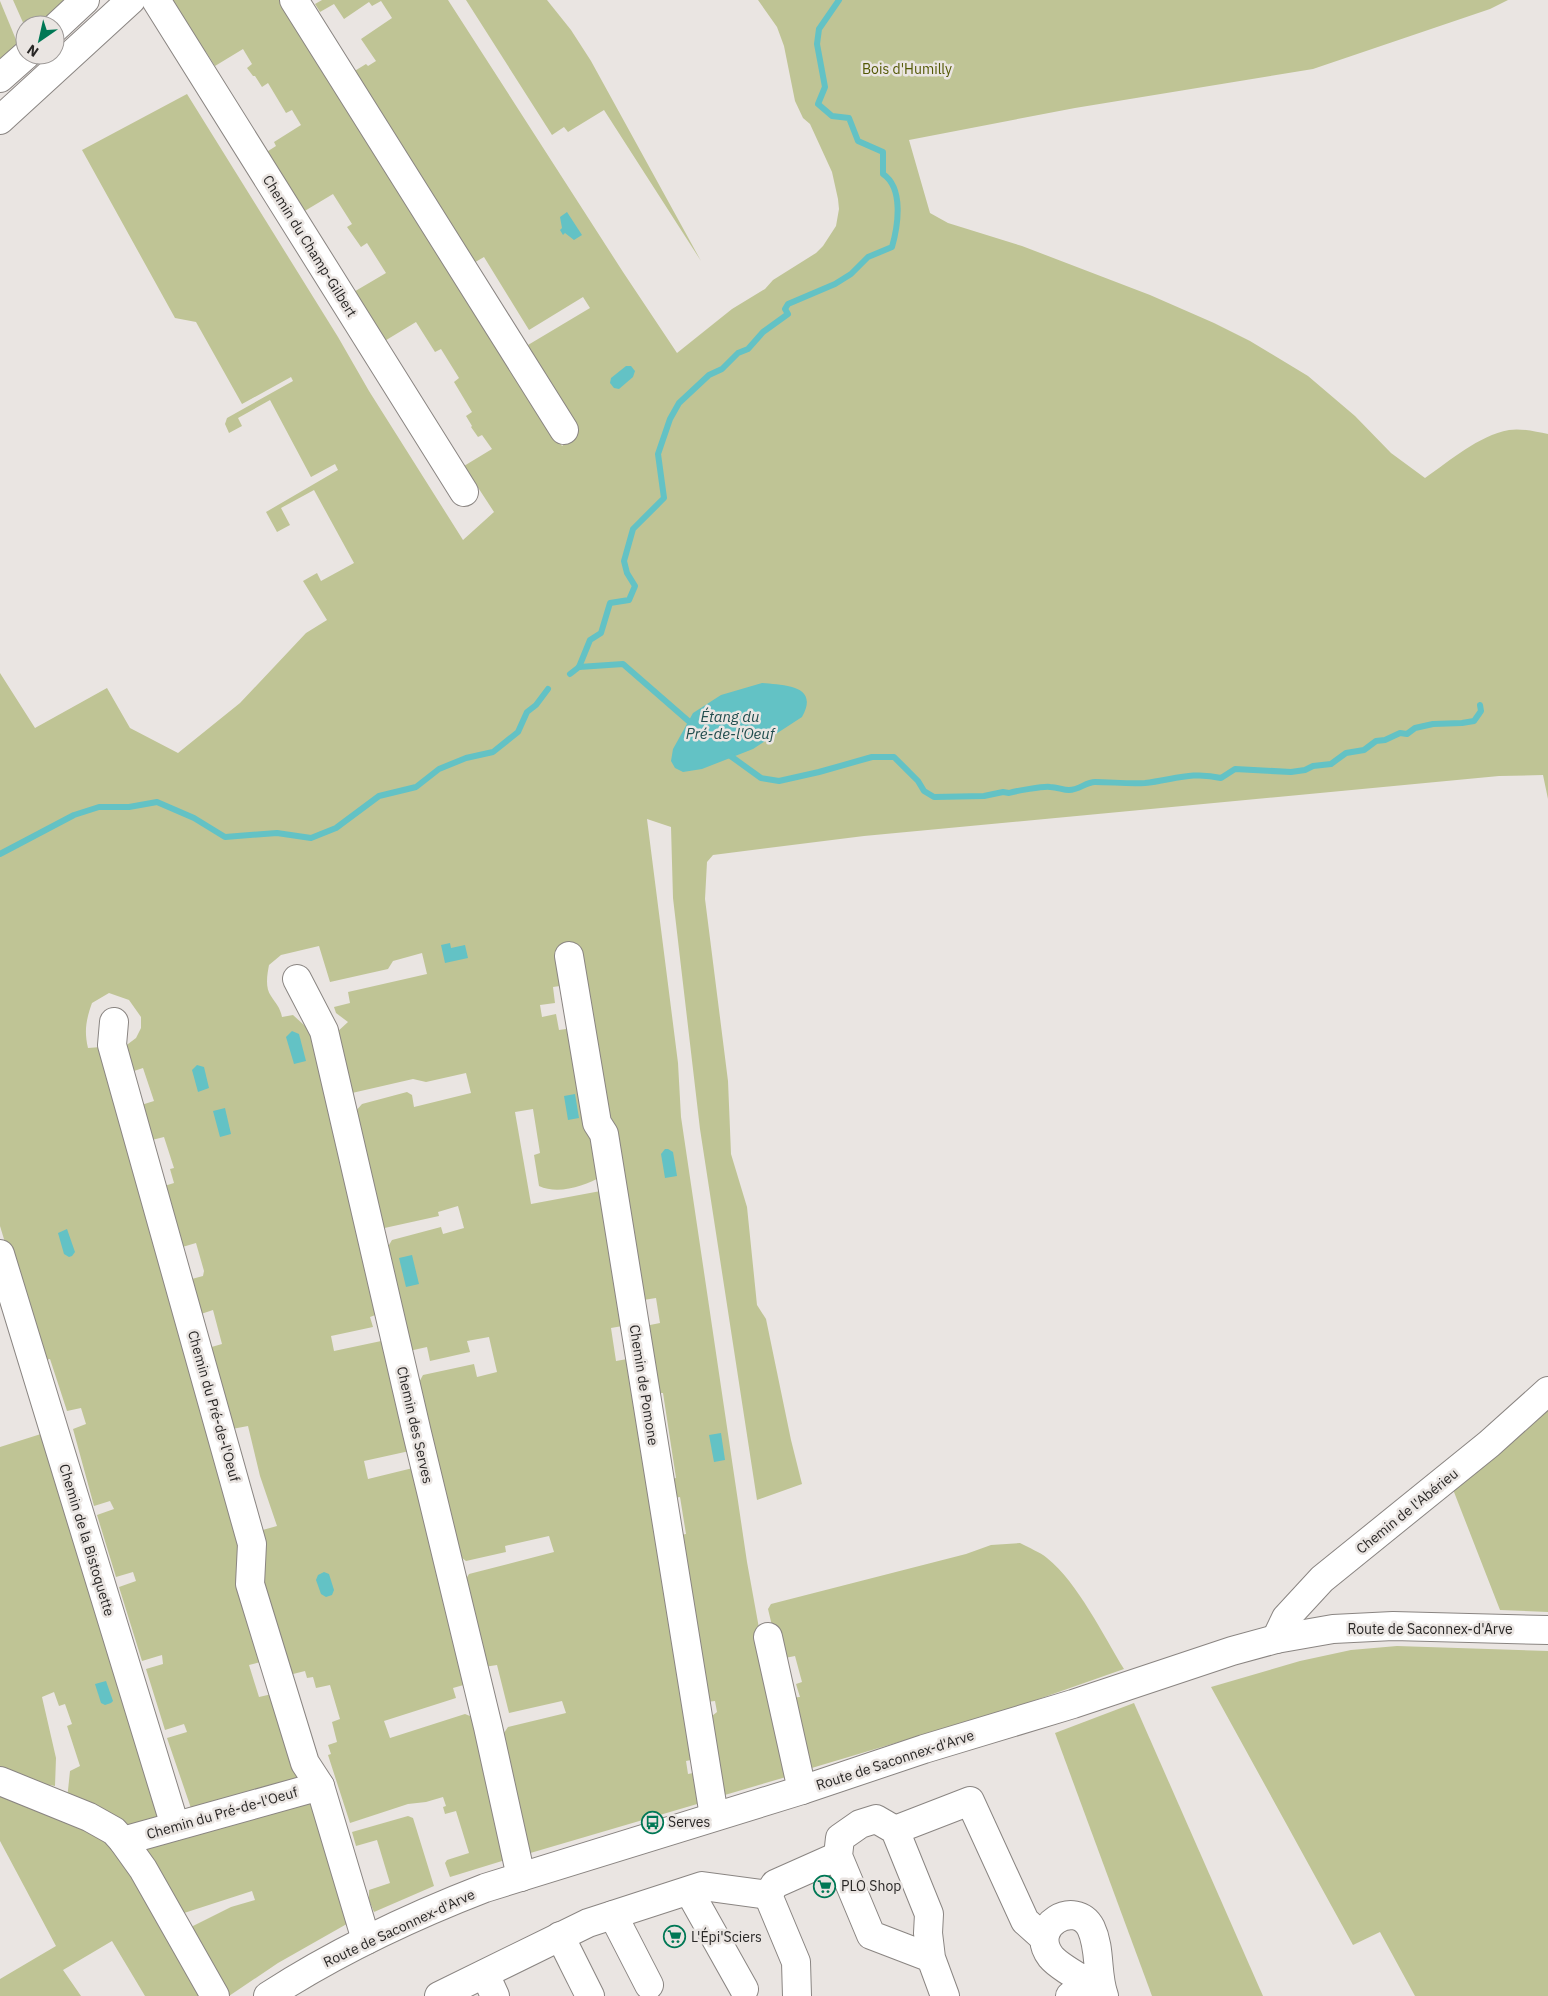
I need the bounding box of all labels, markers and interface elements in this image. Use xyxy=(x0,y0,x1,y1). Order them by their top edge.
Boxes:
north arrow xyxy=(15,15,65,65)
text: N xyxy=(23,40,42,61)
park label: Bois d'Humilly xyxy=(862,60,952,78)
street label: Chemin du Champ-Gilbert xyxy=(259,172,361,320)
water label: Étang du Pré-de-l'Oeuf xyxy=(686,707,776,743)
street label: Chemin de Pomone xyxy=(626,1323,662,1447)
street label: Chemin du Pré-de-l'Oeuf xyxy=(184,1328,244,1484)
street label: Chemin des Serves xyxy=(393,1365,437,1485)
street label: Chemin de la Bistoquette xyxy=(55,1462,119,1619)
street label: Chemin de l'Abérieu xyxy=(1352,1464,1462,1558)
street label: Route de Saconnex-d'Arve xyxy=(1347,1620,1513,1638)
street label: Route de Saconnex-d'Arve xyxy=(814,1726,977,1794)
street label: Chemin du Pré-de-l'Oeuf xyxy=(144,1783,300,1843)
bus stop icon: Serves xyxy=(640,1810,664,1834)
place label: Serves xyxy=(668,1813,711,1831)
supermarket icon: PLO Shop xyxy=(813,1874,837,1898)
place label: PLO Shop xyxy=(841,1877,901,1895)
street label: Route de Saconnex-d'Arve xyxy=(320,1885,478,1971)
supermarket icon: L'Épi'Sciers xyxy=(663,1925,687,1949)
place label: L'Épi'Sciers xyxy=(691,1927,762,1946)

